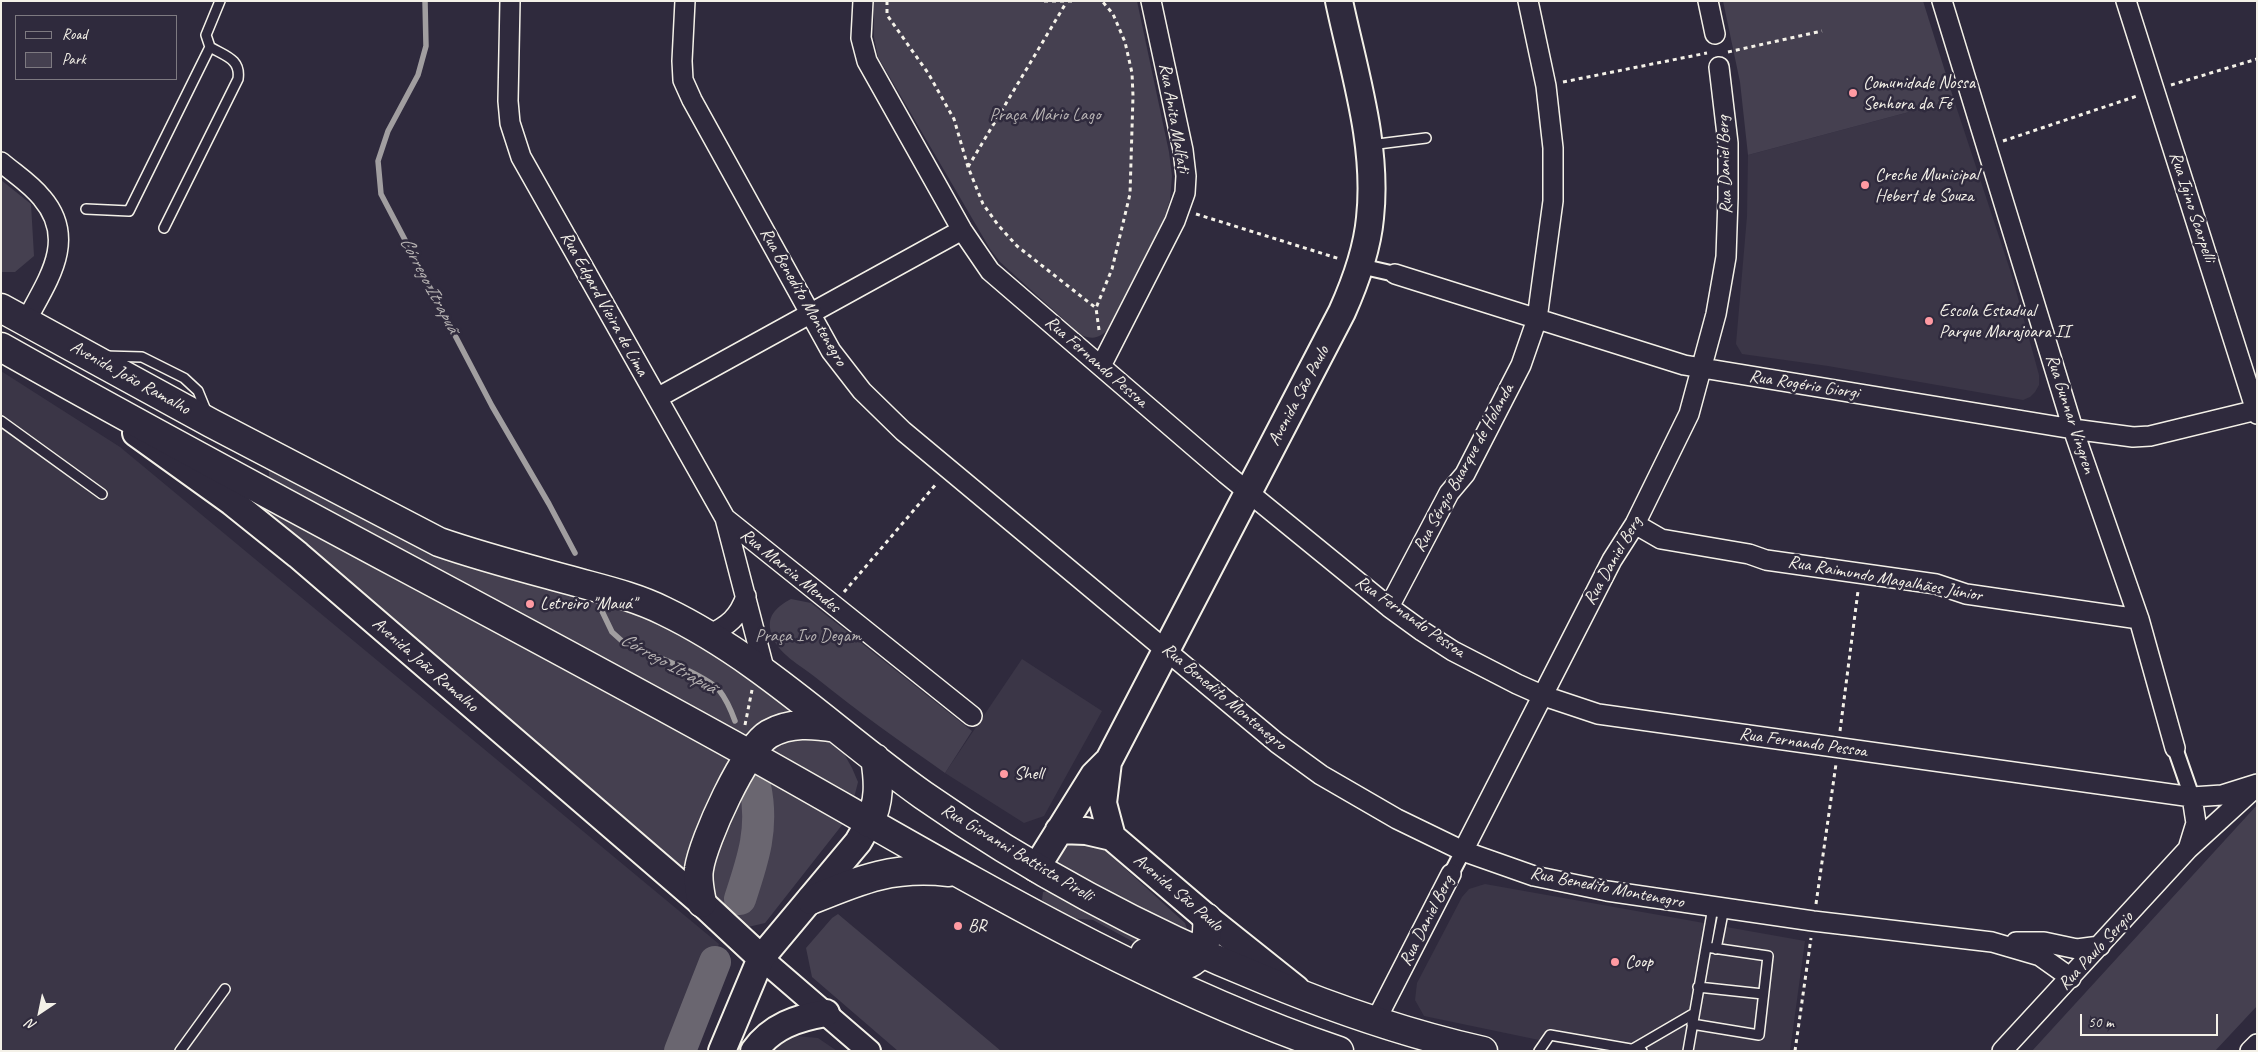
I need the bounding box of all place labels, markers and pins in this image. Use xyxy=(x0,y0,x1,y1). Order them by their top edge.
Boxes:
place label: Comunidade Nossa Senhora da Fé xyxy=(1863,72,1975,115)
marker: Comunidade Nossa Senhora da Fé xyxy=(1847,87,1859,99)
place label: Creche Municipal Hebert de Souza xyxy=(1875,164,1979,206)
marker: Creche Municipal Hebert de Souza xyxy=(1859,179,1871,191)
place label: Escola Estadual Parque Marajoara II xyxy=(1939,300,2070,342)
marker: Escola Estadual Parque Marajoara II xyxy=(1923,315,1935,327)
place label: Letreiro "Mauá" xyxy=(540,593,636,615)
marker: Letreiro "Mauá" xyxy=(524,598,536,610)
place label: Shell xyxy=(1014,763,1043,785)
marker: Shell xyxy=(998,768,1010,780)
place label: BR xyxy=(968,915,986,937)
marker: BR xyxy=(952,920,964,932)
place label: Coop xyxy=(1625,951,1653,973)
marker: Coop xyxy=(1609,956,1621,968)

